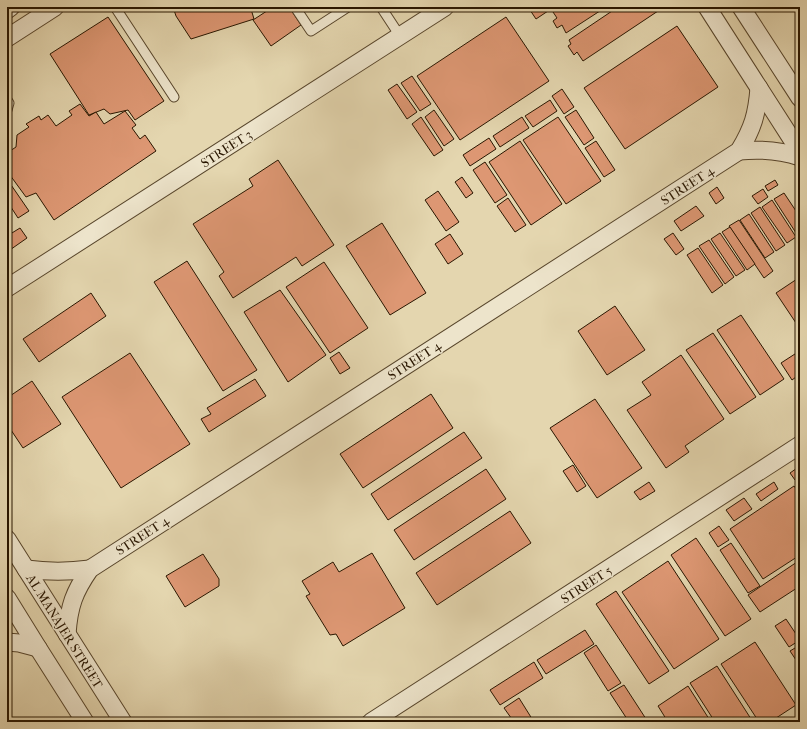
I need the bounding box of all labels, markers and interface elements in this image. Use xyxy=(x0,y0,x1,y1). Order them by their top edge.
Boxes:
street label: STREET 3 xyxy=(198,126,255,170)
street label: STREET 4 xyxy=(658,163,717,208)
street label: STREET 4 xyxy=(385,338,444,383)
street label: STREET 4 xyxy=(113,513,172,558)
street label: STREET 5 xyxy=(558,562,615,606)
street label: AL MANAJER STREET xyxy=(23,571,106,691)

